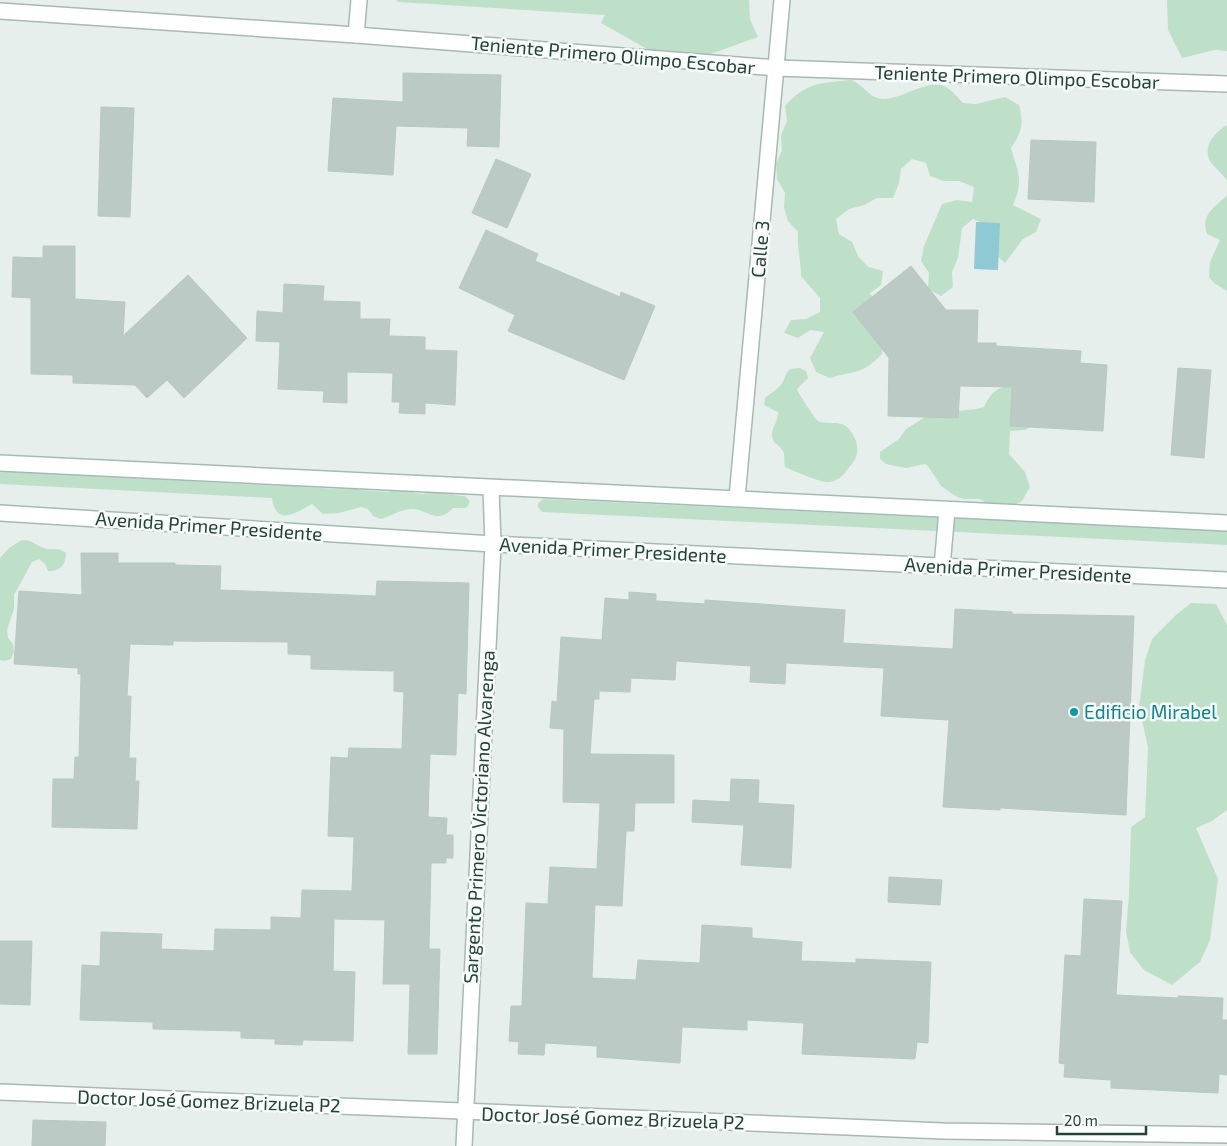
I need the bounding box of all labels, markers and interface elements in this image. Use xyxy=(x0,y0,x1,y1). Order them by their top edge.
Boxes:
street label: Teniente Primero Olimpo Escobar xyxy=(470,31,757,78)
street label: Teniente Primero Olimpo Escobar xyxy=(874,60,1160,93)
street label: Calle 3 xyxy=(746,219,773,279)
street label: Avenida Primer Presidente xyxy=(95,506,323,545)
street label: Avenida Primer Presidente xyxy=(499,532,727,567)
street label: Avenida Primer Presidente xyxy=(904,552,1132,587)
street label: Sargento Primero Victoriano Alvarenga xyxy=(458,650,499,984)
place label: Edificio Mirabel xyxy=(1084,700,1217,723)
marker: Edificio Mirabel xyxy=(1068,706,1080,718)
street label: Doctor José Gomez Brizuela P2 xyxy=(77,1084,341,1117)
street label: Doctor José Gomez Brizuela P2 xyxy=(481,1101,745,1134)
scale bar xyxy=(1057,1104,1146,1136)
text: 20 m xyxy=(1064,1111,1098,1129)

